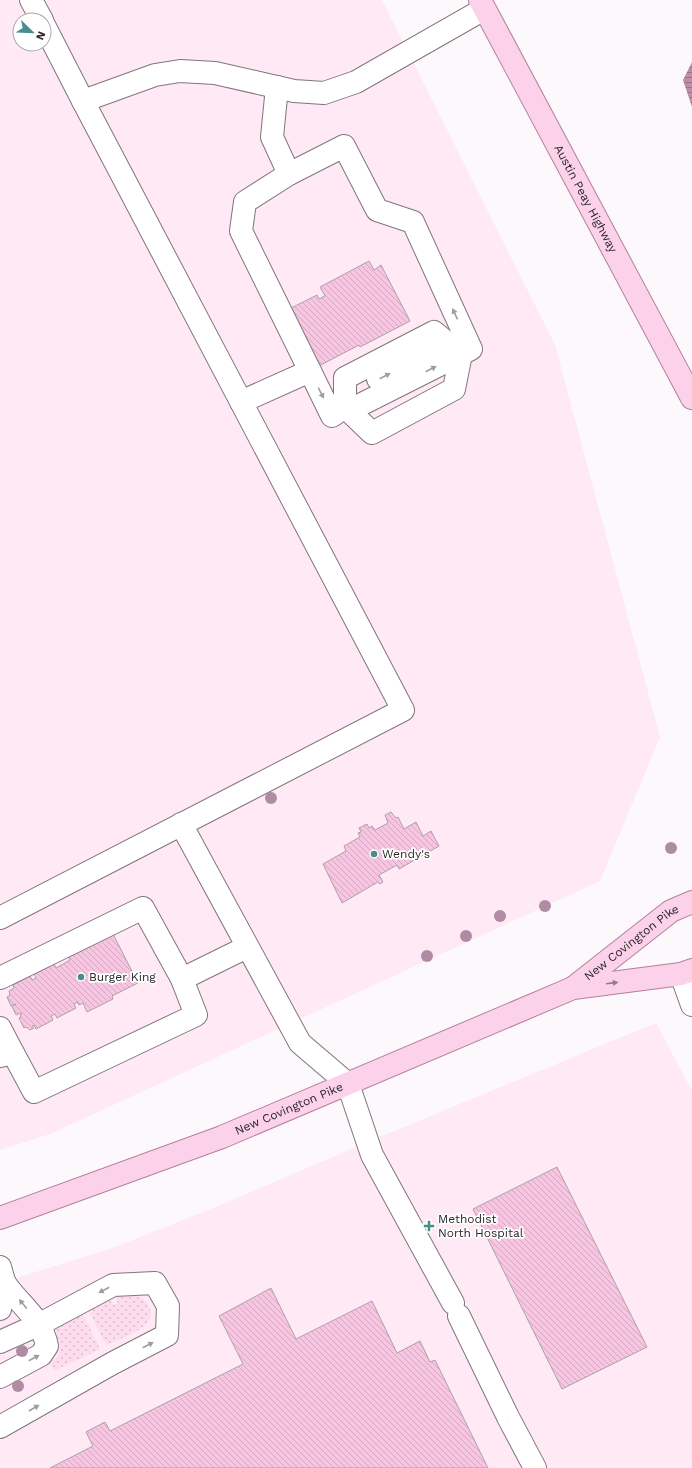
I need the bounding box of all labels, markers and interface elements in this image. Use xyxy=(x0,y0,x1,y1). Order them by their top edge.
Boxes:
north arrow xyxy=(12,12,52,52)
text: N xyxy=(33,29,48,42)
street label: Austin Peay Highway xyxy=(551,142,621,256)
one-way arrow xyxy=(452,308,458,319)
one-way arrow xyxy=(426,366,437,372)
one-way arrow xyxy=(379,372,391,379)
one-way arrow xyxy=(318,388,324,399)
place label: Wendy's xyxy=(382,847,430,861)
marker: Wendy's xyxy=(369,849,379,859)
street label: New Covington Pike xyxy=(582,902,681,983)
place label: Burger King xyxy=(89,970,156,984)
marker: Burger King xyxy=(76,972,86,982)
one-way arrow xyxy=(606,980,618,986)
street label: New Covington Pike xyxy=(233,1079,345,1138)
place label: Methodist North Hospital xyxy=(438,1212,524,1240)
marker: Methodist North Hospital xyxy=(423,1220,435,1232)
one-way arrow xyxy=(98,1287,110,1293)
one-way arrow xyxy=(18,1298,27,1309)
one-way arrow xyxy=(142,1342,153,1348)
one-way arrow xyxy=(29,1355,40,1362)
one-way arrow xyxy=(28,1404,40,1411)

